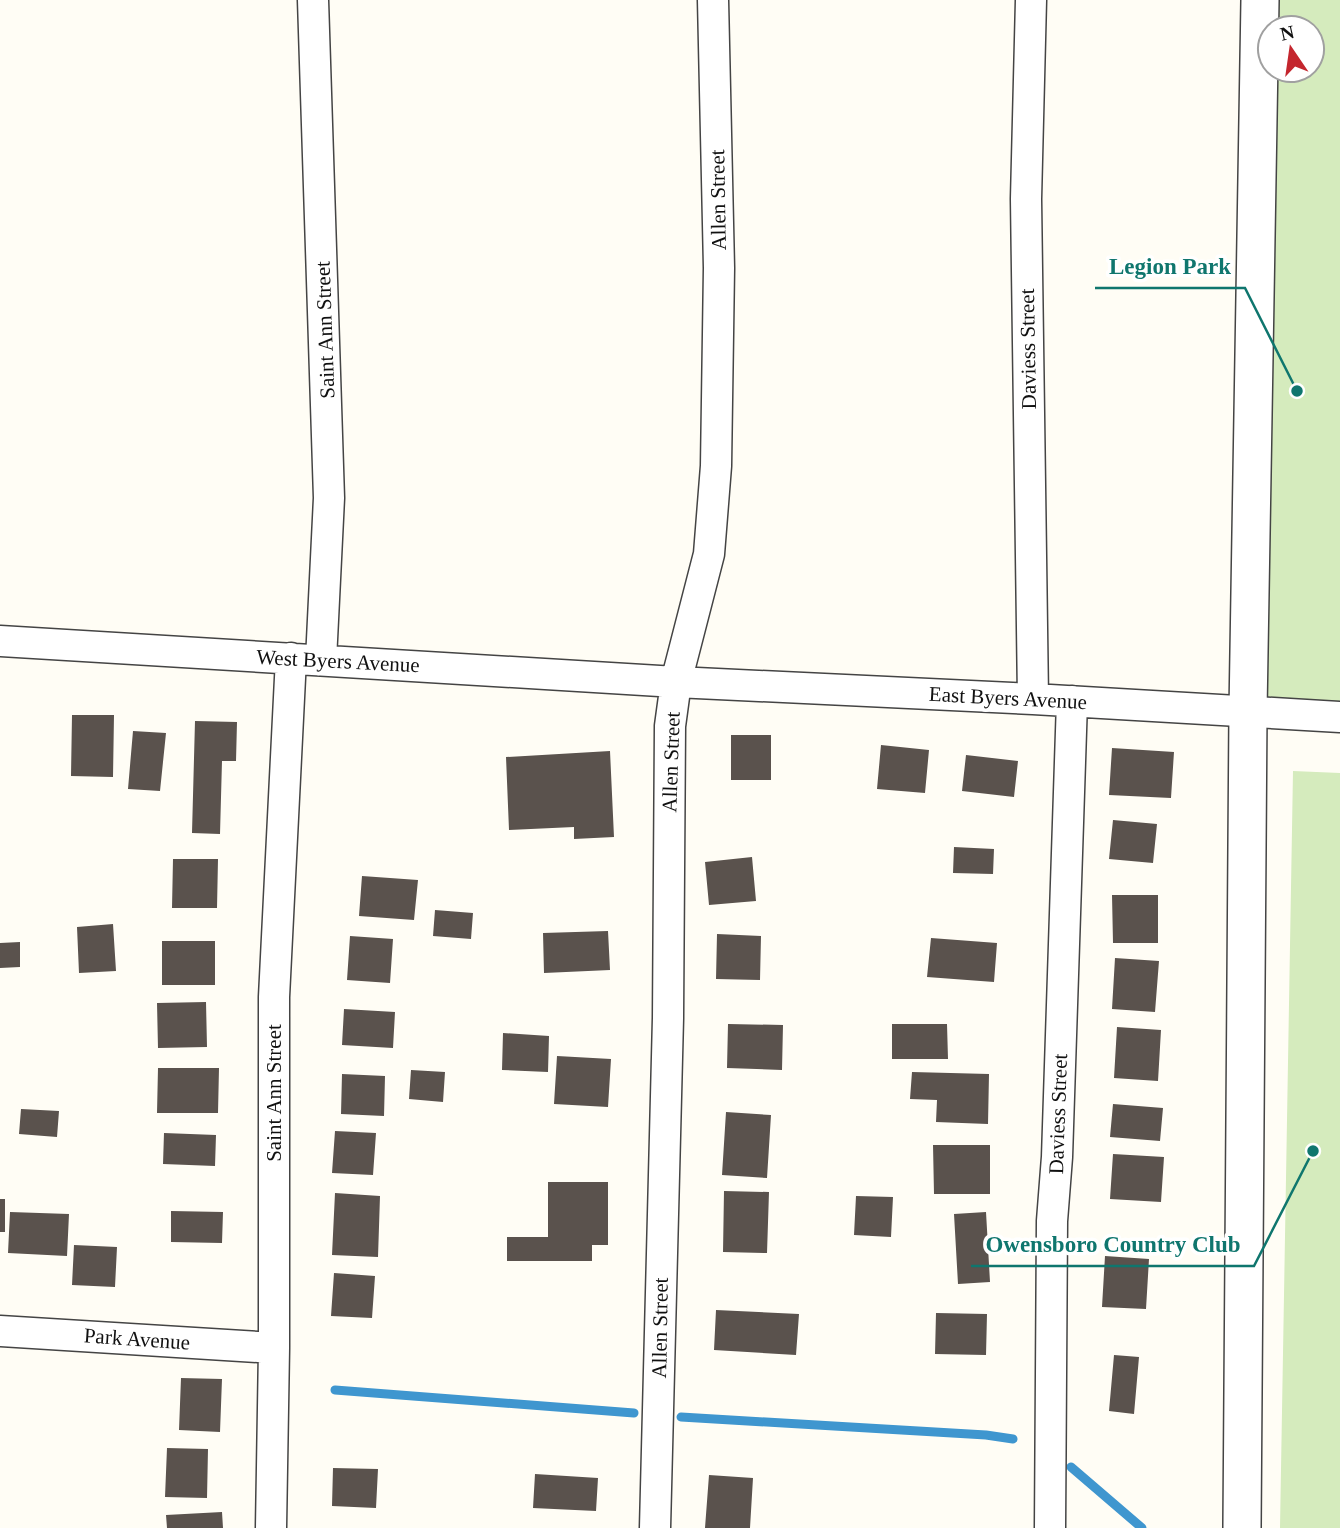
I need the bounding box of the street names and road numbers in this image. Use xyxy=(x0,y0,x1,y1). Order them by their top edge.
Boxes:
street label: Allen Street xyxy=(705,149,731,251)
street label: Saint Ann Street xyxy=(311,261,339,399)
street label: Daviess Street xyxy=(1015,288,1041,410)
street label: West Byers Avenue xyxy=(256,645,420,677)
street label: East Byers Avenue xyxy=(928,682,1088,714)
street label: Allen Street xyxy=(657,711,685,813)
street label: Saint Ann Street xyxy=(262,1024,286,1162)
street label: Daviess Street xyxy=(1044,1053,1072,1175)
street label: Allen Street xyxy=(647,1277,673,1379)
street label: Park Avenue xyxy=(83,1323,191,1355)

